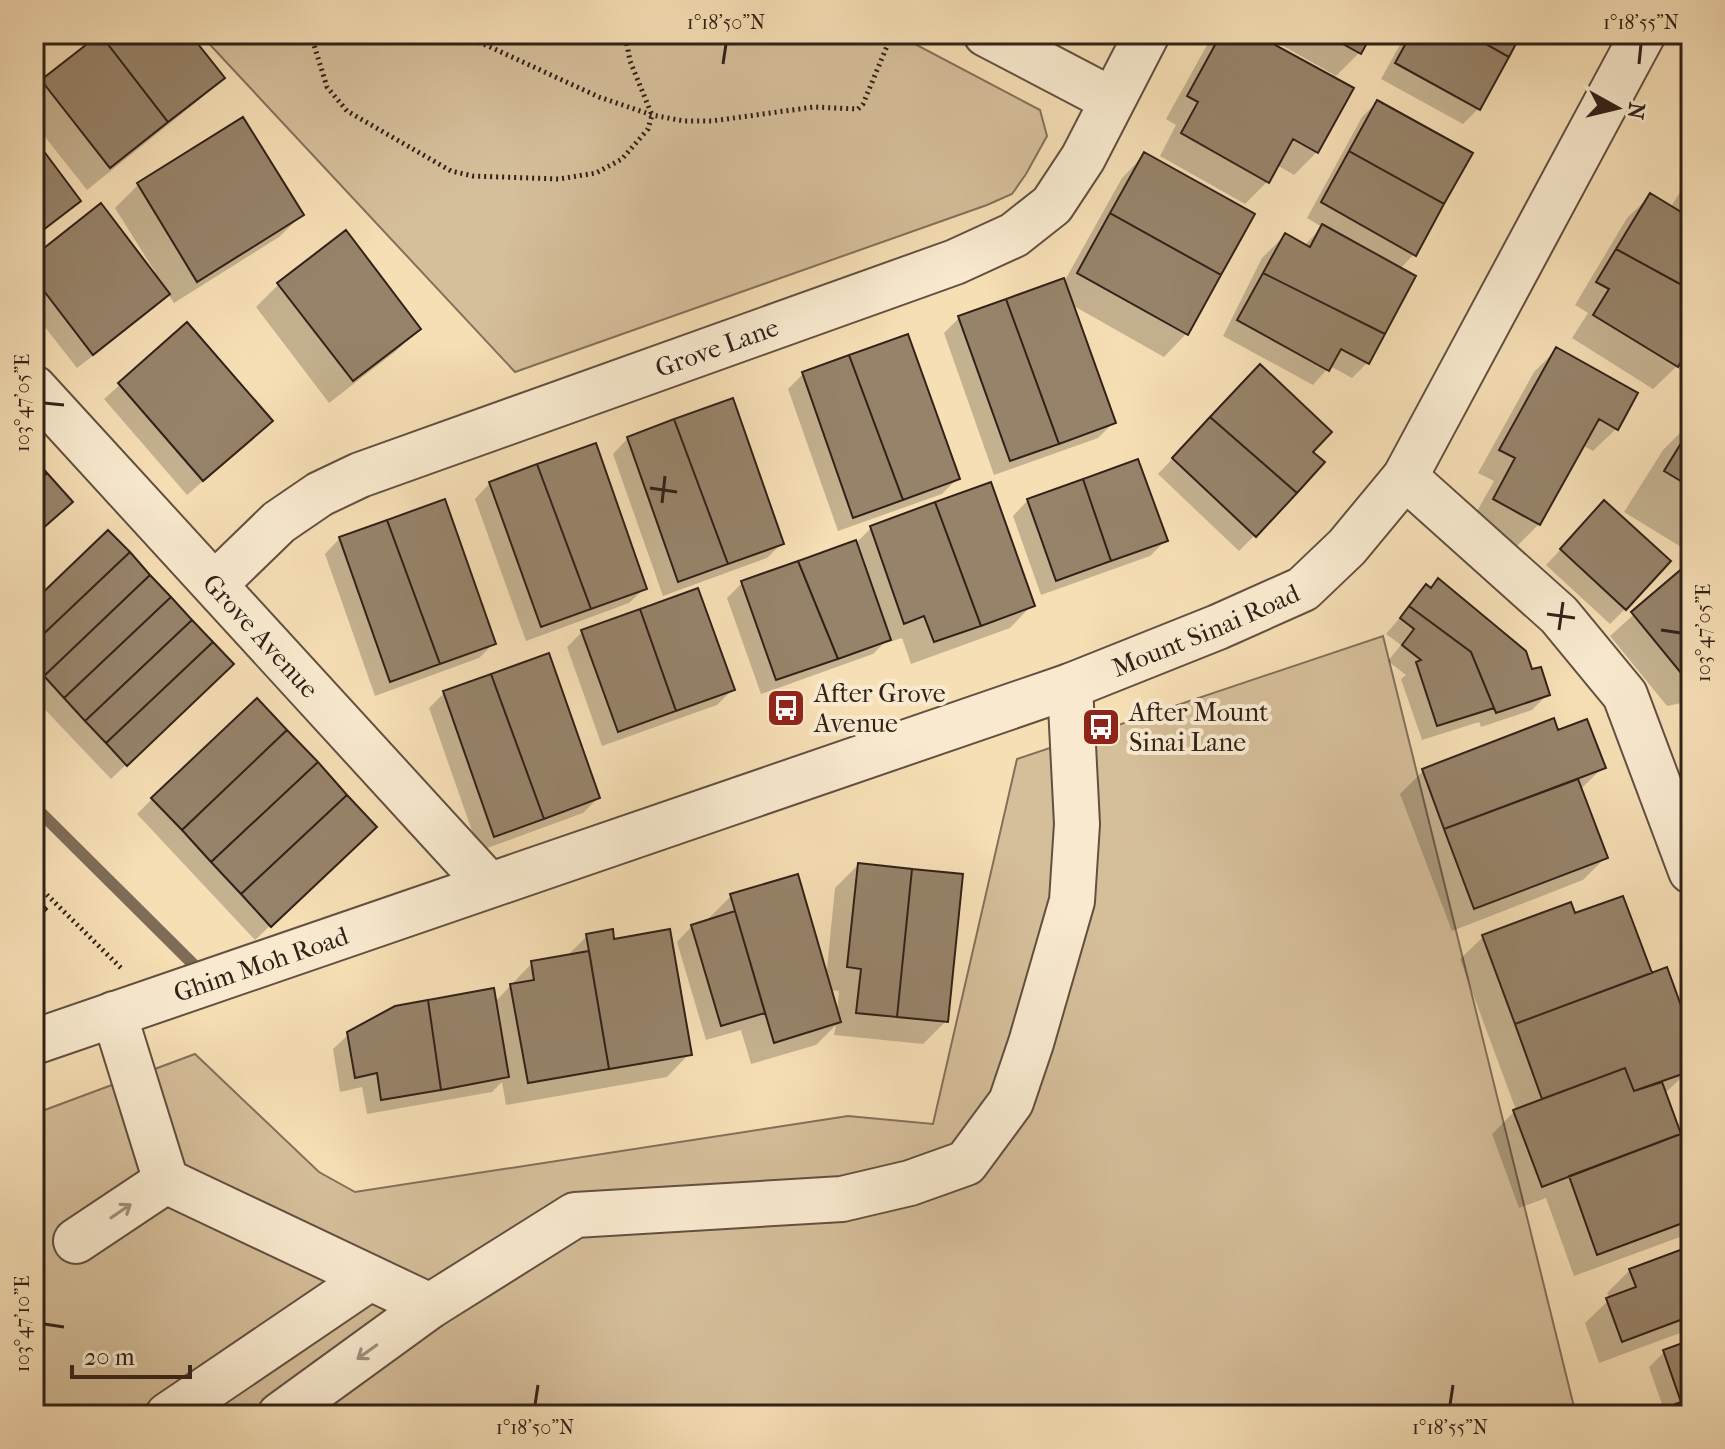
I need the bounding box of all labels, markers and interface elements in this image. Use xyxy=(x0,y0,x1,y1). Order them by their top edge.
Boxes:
text: 1°18'50"N xyxy=(687,11,765,34)
text: 1°18'55"N xyxy=(1603,11,1679,34)
north arrow xyxy=(1577,68,1657,148)
text: N xyxy=(1622,101,1650,121)
street label: Grove Lane xyxy=(651,311,783,384)
text: 103°47'05"E xyxy=(11,354,34,452)
street label: Grove Avenue xyxy=(196,567,325,704)
street label: Mount Sinai Road xyxy=(1107,577,1305,683)
text: 103°47'05"E xyxy=(1692,584,1715,682)
place label: After Grove Avenue xyxy=(813,678,946,739)
bus stop icon: After Grove Avenue xyxy=(765,687,807,729)
place label: After Mount Sinai Lane xyxy=(1128,697,1269,758)
bus stop icon: After Mount Sinai Lane xyxy=(1080,706,1122,748)
street label: Ghim Moh Road xyxy=(170,919,353,1008)
one-way arrow xyxy=(109,1203,131,1219)
text: 103°47'10"E xyxy=(11,1276,34,1372)
scale bar xyxy=(72,1329,190,1379)
text: 20 m xyxy=(84,1343,135,1371)
one-way arrow xyxy=(357,1343,379,1360)
text: 1°18'50"N xyxy=(496,1416,574,1439)
text: 1°18'55"N xyxy=(1412,1416,1488,1439)

